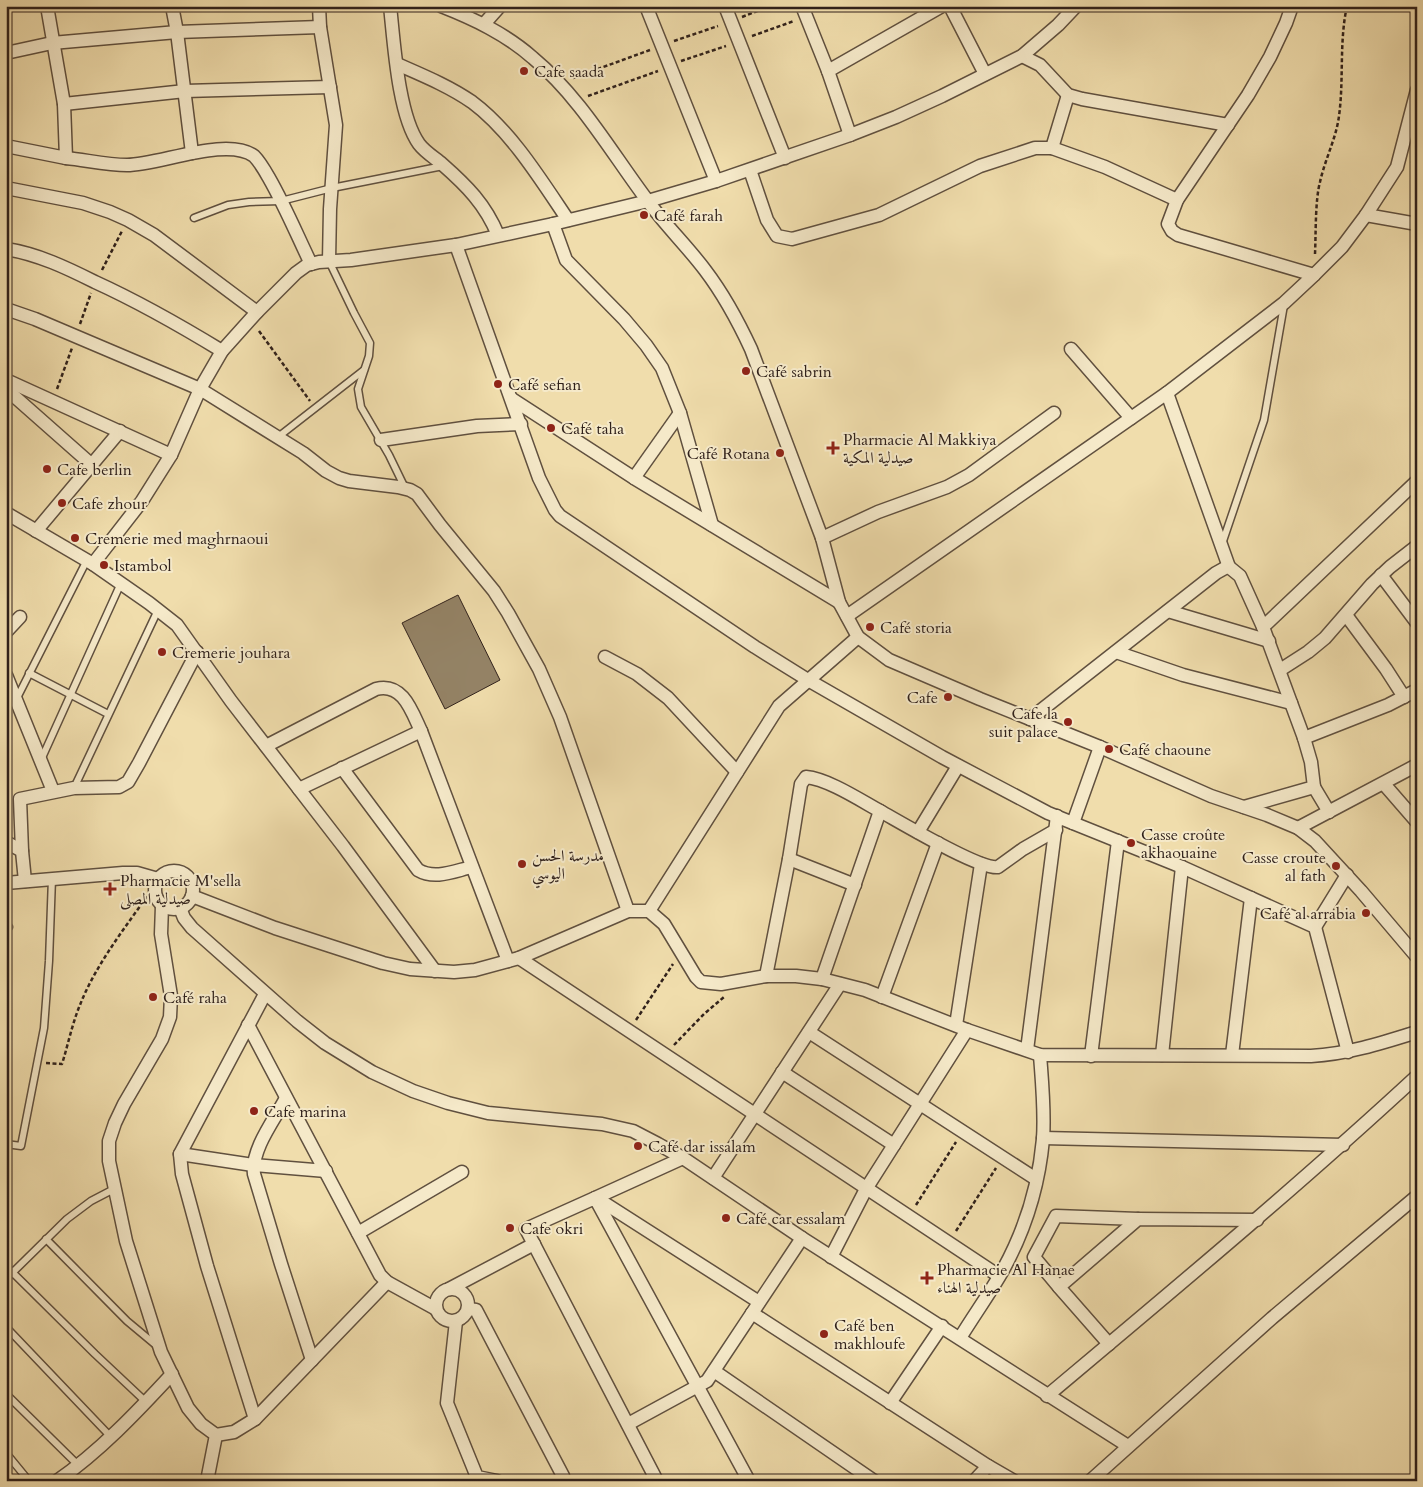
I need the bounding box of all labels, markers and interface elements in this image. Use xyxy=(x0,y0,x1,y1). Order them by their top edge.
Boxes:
place label: Cafe saada xyxy=(534,61,604,83)
marker: Cafe saada xyxy=(518,65,530,77)
place label: Café farah xyxy=(654,205,723,227)
marker: Café farah xyxy=(638,209,650,221)
place label: Café sabrin xyxy=(756,361,832,383)
marker: Café sabrin xyxy=(740,365,752,377)
place label: Café sefian xyxy=(508,374,581,396)
marker: Café sefian xyxy=(492,378,504,390)
place label: Café taha xyxy=(561,418,624,440)
marker: Café taha xyxy=(545,422,557,434)
place label: Pharmacie Al Makkiya صيدلية المكية xyxy=(843,429,997,469)
marker: Pharmacie Al Makkiya صيدلية المكية xyxy=(827,442,839,454)
place label: Café Rotana xyxy=(687,443,770,465)
marker: Café Rotana xyxy=(774,447,786,459)
place label: Cafe berlin xyxy=(57,459,132,481)
marker: Cafe berlin xyxy=(41,463,53,475)
place label: Cafe zhour xyxy=(72,493,147,515)
marker: Cafe zhour xyxy=(56,497,68,509)
place label: Cremerie med maghrnaoui xyxy=(85,528,269,550)
marker: Cremerie med maghrnaoui xyxy=(69,532,81,544)
place label: Istambol xyxy=(114,555,172,577)
marker: Istambol xyxy=(98,559,110,571)
place label: Café storia xyxy=(880,617,952,639)
marker: Café storia xyxy=(864,621,876,633)
place label: Cremerie jouhara xyxy=(172,642,291,664)
marker: Cremerie jouhara xyxy=(156,646,168,658)
place label: Cafe xyxy=(907,687,938,709)
marker: Cafe xyxy=(942,691,954,703)
place label: Cafe la suit palace xyxy=(989,703,1058,743)
marker: Cafe la suit palace xyxy=(1062,716,1074,728)
place label: Café chaoune xyxy=(1119,739,1211,761)
marker: Café chaoune xyxy=(1103,743,1115,755)
place label: Casse croûte akhaouaine xyxy=(1141,824,1225,864)
marker: Casse croûte akhaouaine xyxy=(1125,837,1137,849)
place label: مدرسة الحسن اليوسي xyxy=(532,845,604,889)
place label: Casse croute al fath xyxy=(1242,847,1326,887)
marker: مدرسة الحسن اليوسي xyxy=(516,858,528,870)
marker: Casse croute al fath xyxy=(1330,860,1342,872)
place label: Pharmacie M'sella صيدلية المصلى xyxy=(120,870,241,910)
marker: Pharmacie M'sella صيدلية المصلى xyxy=(104,883,116,895)
place label: Café al arrabia xyxy=(1260,903,1356,925)
marker: Café al arrabia xyxy=(1360,907,1372,919)
place label: Café raha xyxy=(163,987,227,1009)
marker: Café raha xyxy=(147,991,159,1003)
place label: Cafe marina xyxy=(264,1101,346,1123)
marker: Cafe marina xyxy=(248,1105,260,1117)
place label: Café dar issalam xyxy=(648,1136,756,1158)
marker: Café dar issalam xyxy=(632,1140,644,1152)
place label: Café car essalam xyxy=(736,1208,846,1230)
marker: Café car essalam xyxy=(720,1212,732,1224)
place label: Cafe okri xyxy=(520,1218,584,1240)
marker: Cafe okri xyxy=(504,1222,516,1234)
place label: Pharmacie Al Hanae صيدلية الهناء xyxy=(937,1259,1075,1299)
marker: Pharmacie Al Hanae صيدلية الهناء xyxy=(921,1272,933,1284)
place label: Café ben makhloufe xyxy=(834,1315,905,1355)
marker: Café ben makhloufe xyxy=(818,1328,830,1340)

